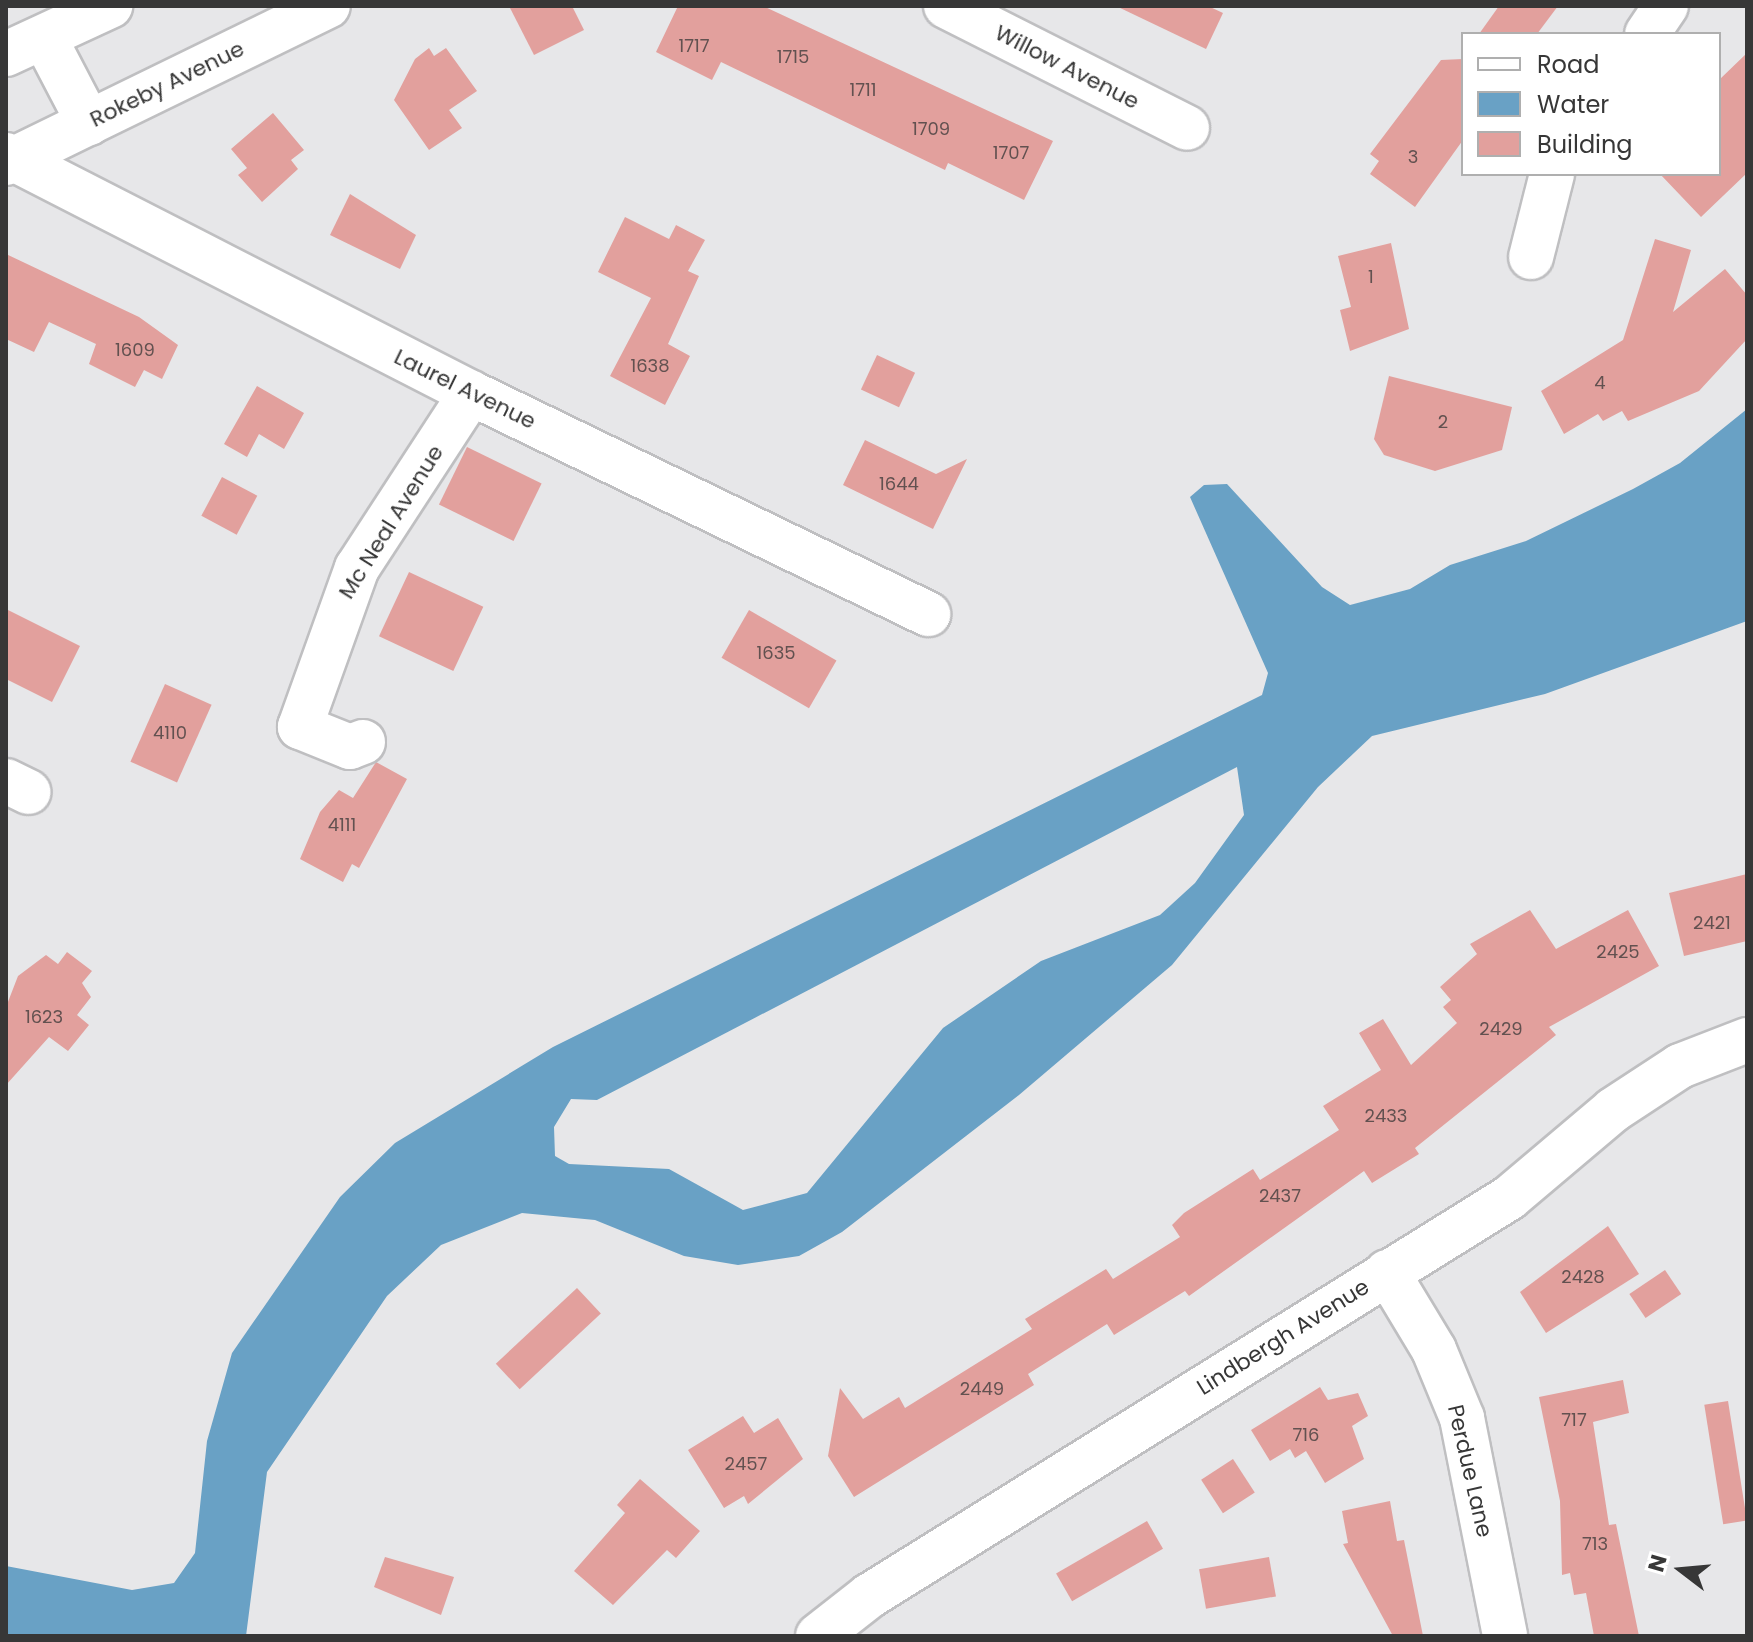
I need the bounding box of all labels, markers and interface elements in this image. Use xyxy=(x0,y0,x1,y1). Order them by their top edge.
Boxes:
street label: Willow Avenue xyxy=(990,19,1144,115)
legend xyxy=(1461,32,1721,176)
street label: Rokeby Avenue xyxy=(86,35,248,133)
house number: 1717 xyxy=(678,35,710,57)
house number: 1715 xyxy=(777,46,809,68)
text: Road xyxy=(1537,48,1599,81)
house number: 1711 xyxy=(849,79,877,101)
text: Water xyxy=(1537,88,1609,121)
house number: 1709 xyxy=(912,118,950,140)
text: Building xyxy=(1537,128,1633,161)
house number: 1707 xyxy=(993,142,1029,164)
house number: 3 xyxy=(1408,146,1418,168)
house number: 1 xyxy=(1368,266,1374,288)
house number: 1609 xyxy=(115,339,155,361)
street label: Laurel Avenue xyxy=(390,343,540,435)
house number: 1638 xyxy=(630,355,670,377)
house number: 4 xyxy=(1594,372,1606,394)
house number: 2 xyxy=(1438,411,1448,433)
street label: Mc Neal Avenue xyxy=(333,440,449,604)
house number: 1644 xyxy=(879,473,919,495)
house number: 1635 xyxy=(756,642,796,664)
house number: 4110 xyxy=(153,722,187,744)
house number: 4111 xyxy=(328,814,356,836)
house number: 2421 xyxy=(1693,912,1731,934)
house number: 2425 xyxy=(1596,941,1640,963)
house number: 1623 xyxy=(25,1006,63,1028)
house number: 2429 xyxy=(1479,1018,1523,1040)
house number: 2433 xyxy=(1365,1105,1407,1127)
house number: 2437 xyxy=(1259,1185,1301,1207)
house number: 2428 xyxy=(1561,1266,1605,1288)
street label: Lindbergh Avenue xyxy=(1192,1273,1374,1401)
house number: 2449 xyxy=(960,1378,1004,1400)
street label: Perdue Lane xyxy=(1442,1402,1498,1540)
house number: 717 xyxy=(1561,1409,1587,1431)
house number: 716 xyxy=(1292,1424,1320,1446)
house number: 2457 xyxy=(725,1453,767,1475)
north arrow xyxy=(1641,1530,1721,1610)
house number: 713 xyxy=(1582,1533,1608,1555)
text: N xyxy=(1640,1551,1675,1575)

